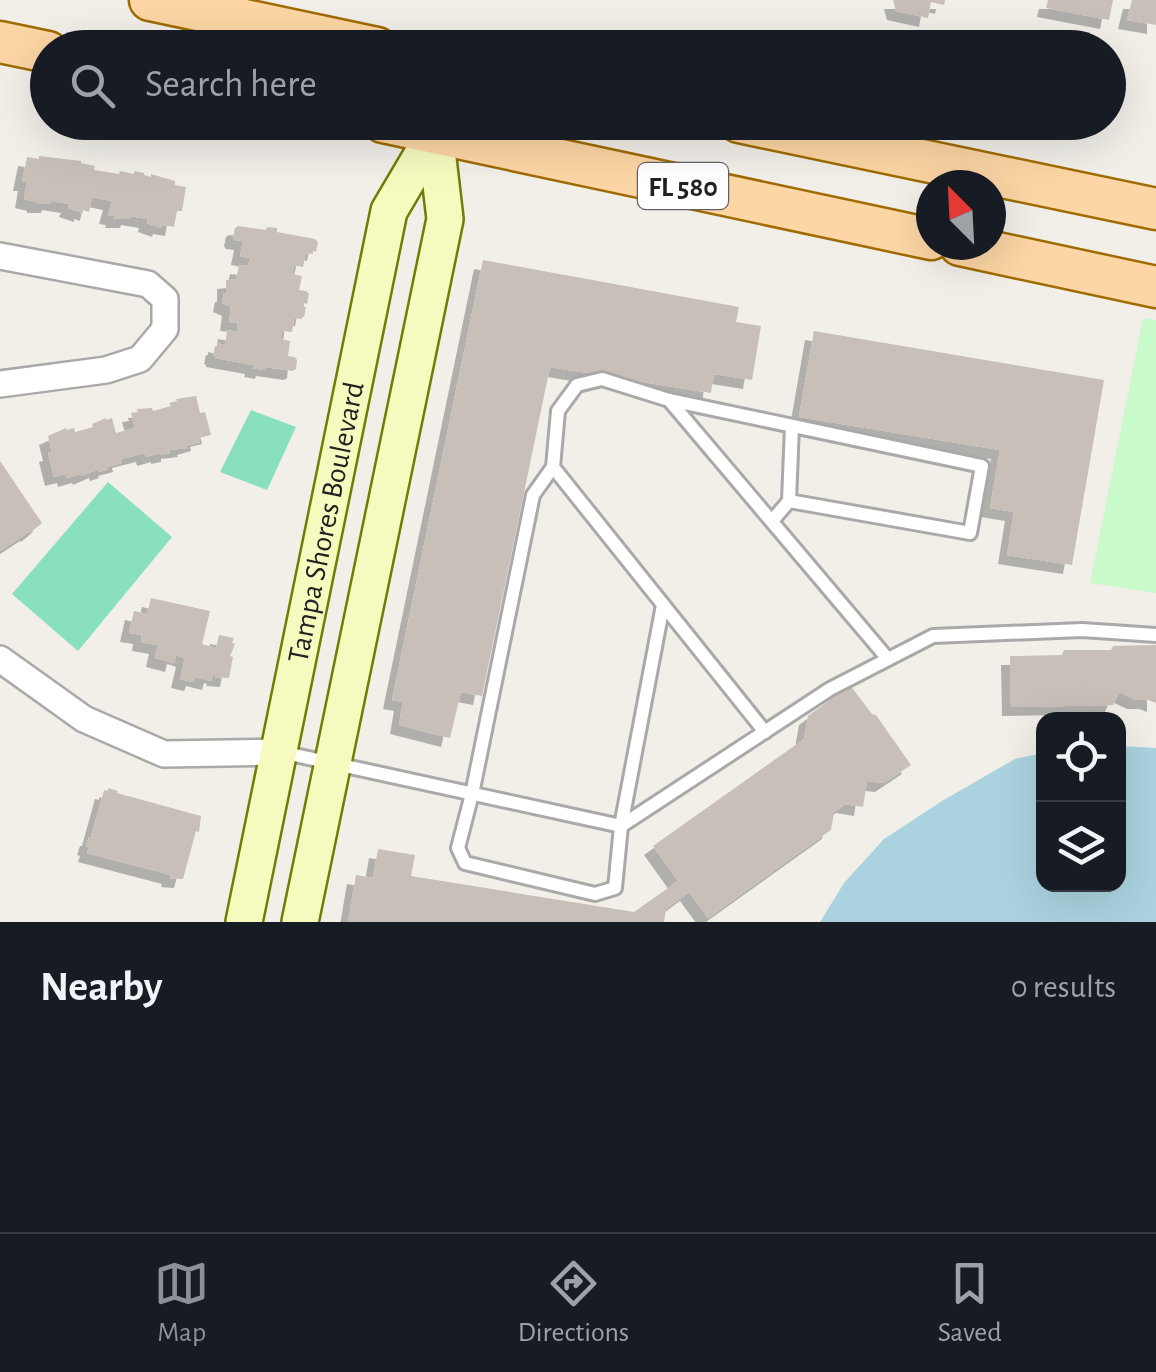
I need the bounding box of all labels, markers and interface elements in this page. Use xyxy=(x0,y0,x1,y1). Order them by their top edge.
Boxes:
search box xyxy=(30,30,1126,140)
icon: search xyxy=(65,58,120,113)
text: Search here xyxy=(145,66,317,104)
road number: FL 580 xyxy=(638,163,728,209)
north arrow xyxy=(916,170,1006,260)
street label: Tampa Shores Boulevard xyxy=(283,379,370,666)
map controls xyxy=(1036,712,1126,892)
button: locate xyxy=(1036,712,1126,802)
button: layers xyxy=(1036,802,1126,892)
text: Nearby xyxy=(40,966,163,1008)
text: 0 results xyxy=(1011,971,1116,1003)
tab: Map xyxy=(154,1256,209,1350)
tab: Directions xyxy=(518,1256,629,1350)
tab: Saved xyxy=(938,1256,1002,1350)

